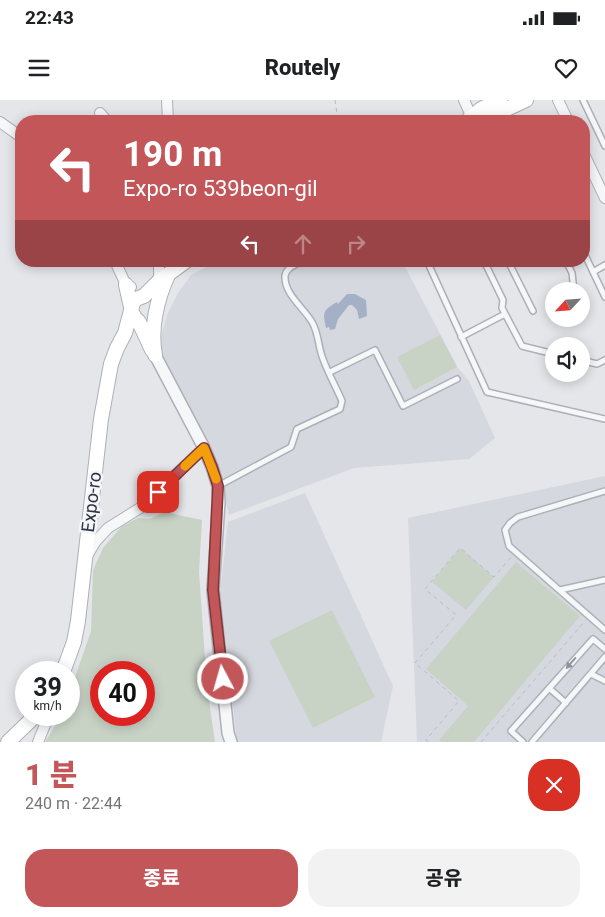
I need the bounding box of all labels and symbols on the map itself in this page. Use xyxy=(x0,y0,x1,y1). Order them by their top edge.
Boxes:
north arrow xyxy=(545,282,590,328)
street label: Expo-ro xyxy=(77,471,105,533)
pin xyxy=(137,471,179,513)
position arrow xyxy=(196,652,248,704)
one-way arrow xyxy=(566,657,577,669)
speed limit sign: 40 xyxy=(90,661,155,726)

